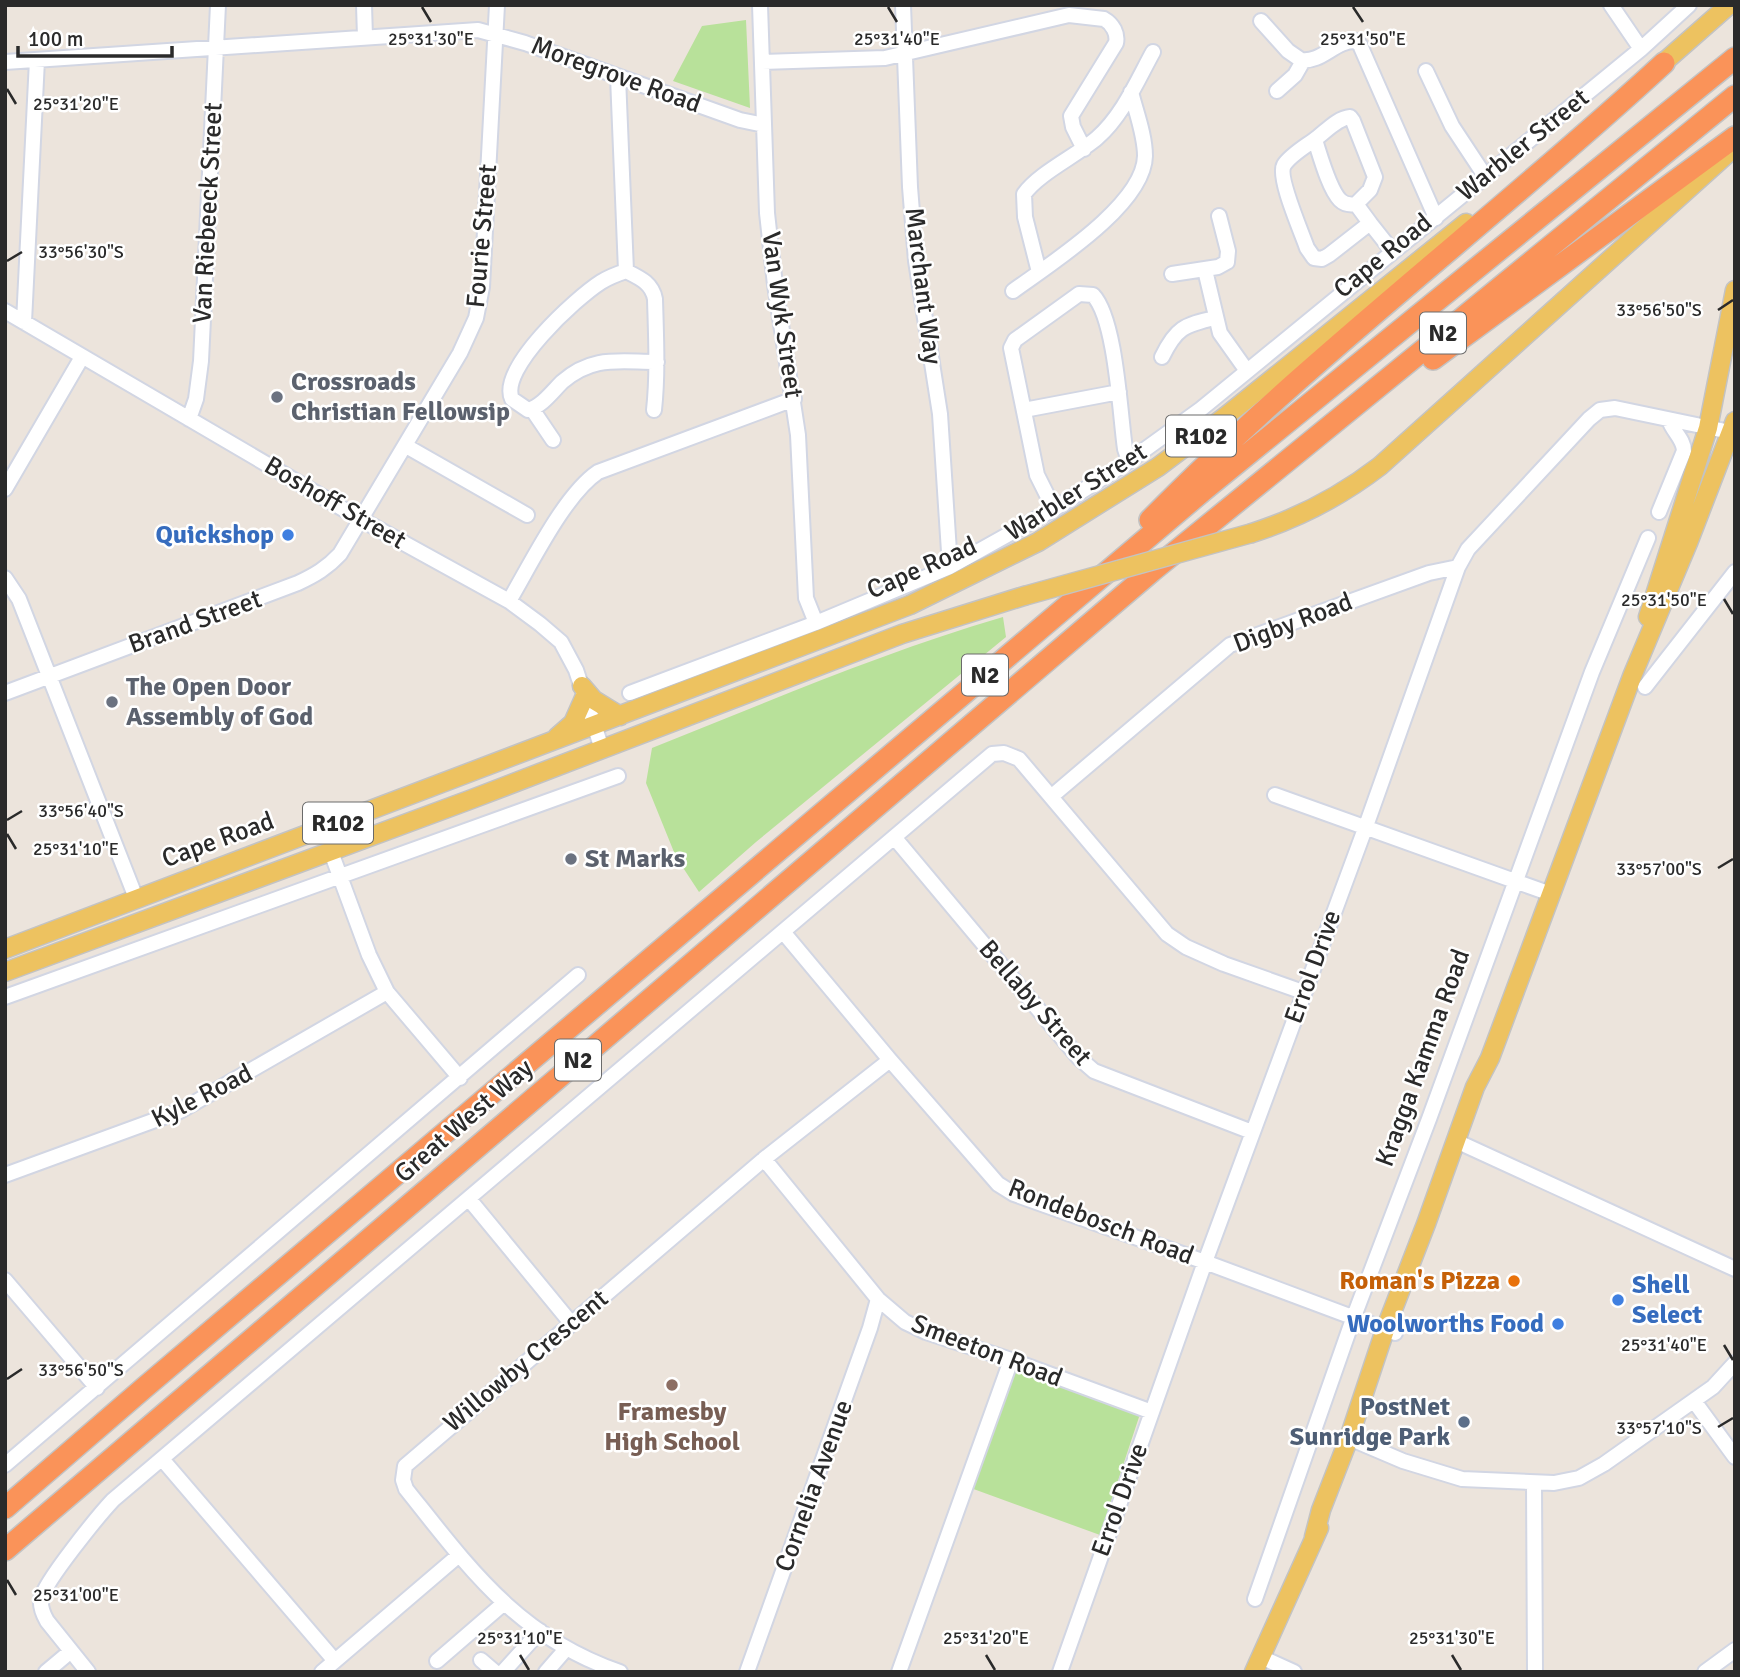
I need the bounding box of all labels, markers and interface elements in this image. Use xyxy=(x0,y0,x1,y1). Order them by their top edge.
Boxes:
scale bar xyxy=(18,14,172,58)
text: 100 m xyxy=(28,26,83,52)
text: 25°31'30"E xyxy=(388,28,474,50)
text: 25°31'40"E xyxy=(854,28,940,50)
text: 25°31'50"E xyxy=(1320,28,1406,50)
street label: Moregrove Road xyxy=(527,29,705,121)
street label: Warbler Street xyxy=(1450,82,1596,208)
text: 25°31'20"E xyxy=(33,93,119,115)
street label: Van Riebeeck Street xyxy=(186,102,230,324)
street label: Fourie Street xyxy=(460,163,504,309)
street label: Marchant Way xyxy=(897,206,949,366)
street label: Cape Road xyxy=(1328,207,1438,305)
street label: Van Wyk Street xyxy=(754,230,810,400)
text: 33°56'30"S xyxy=(38,241,124,263)
text: 33°56'50"S xyxy=(1616,299,1702,321)
road number: N2 xyxy=(1420,312,1466,354)
place label: Crossroads Christian Fellowsip xyxy=(291,366,510,428)
marker: Crossroads Christian Fellowsip xyxy=(269,389,285,405)
road number: R102 xyxy=(1166,416,1236,456)
street label: Warbler Street xyxy=(999,436,1153,548)
street label: Boshoff Street xyxy=(258,450,412,556)
place label: Quickshop xyxy=(155,519,274,551)
marker: Quickshop xyxy=(280,527,296,543)
street label: Cape Road xyxy=(862,530,982,606)
street label: Brand Street xyxy=(124,583,266,661)
street label: Digby Road xyxy=(1229,586,1357,660)
text: 25°31'50"E xyxy=(1621,589,1707,611)
road number: N2 xyxy=(962,654,1008,696)
place label: The Open Door Assembly of God xyxy=(126,671,313,733)
marker: The Open Door Assembly of God xyxy=(104,694,120,710)
text: 33°56'40"S xyxy=(38,800,124,822)
road number: R102 xyxy=(303,802,373,844)
street label: Cape Road xyxy=(158,805,278,875)
text: 25°31'10"E xyxy=(33,838,119,860)
place label: St Marks xyxy=(585,843,685,875)
marker: St Marks xyxy=(563,851,579,867)
text: 33°57'00"S xyxy=(1616,858,1702,880)
street label: Errol Drive xyxy=(1278,906,1348,1028)
street label: Bellaby Street xyxy=(972,934,1098,1072)
street label: Kragga Kamma Road xyxy=(1369,945,1477,1171)
road number: N2 xyxy=(555,1040,601,1080)
street label: Great West Way xyxy=(388,1052,540,1190)
street label: Kyle Road xyxy=(146,1057,258,1135)
street label: Rondebosch Road xyxy=(1004,1172,1198,1272)
place label: Roman's Pizza xyxy=(1339,1265,1500,1297)
place label: Shell Select xyxy=(1632,1269,1703,1331)
marker: Roman's Pizza xyxy=(1506,1273,1522,1289)
street label: Willowby Crescent xyxy=(437,1283,615,1439)
marker: Shell Select xyxy=(1610,1292,1626,1308)
street label: Smeeton Road xyxy=(907,1308,1067,1394)
place label: Woolworths Food xyxy=(1347,1308,1544,1340)
marker: Woolworths Food xyxy=(1550,1316,1566,1332)
text: 25°31'40"E xyxy=(1621,1334,1707,1356)
text: 33°56'50"S xyxy=(38,1359,124,1381)
marker: Framesby High School xyxy=(664,1377,680,1393)
place label: PostNet Sunridge Park xyxy=(1290,1391,1450,1453)
place label: Framesby High School xyxy=(604,1396,740,1458)
street label: Cornelia Avenue xyxy=(768,1396,860,1576)
marker: PostNet Sunridge Park xyxy=(1456,1414,1472,1430)
text: 33°57'10"S xyxy=(1616,1417,1702,1439)
street label: Errol Drive xyxy=(1085,1439,1155,1561)
text: 25°31'00"E xyxy=(33,1584,119,1606)
text: 25°31'10"E xyxy=(477,1627,563,1649)
text: 25°31'20"E xyxy=(943,1627,1029,1649)
text: 25°31'30"E xyxy=(1409,1627,1495,1649)

